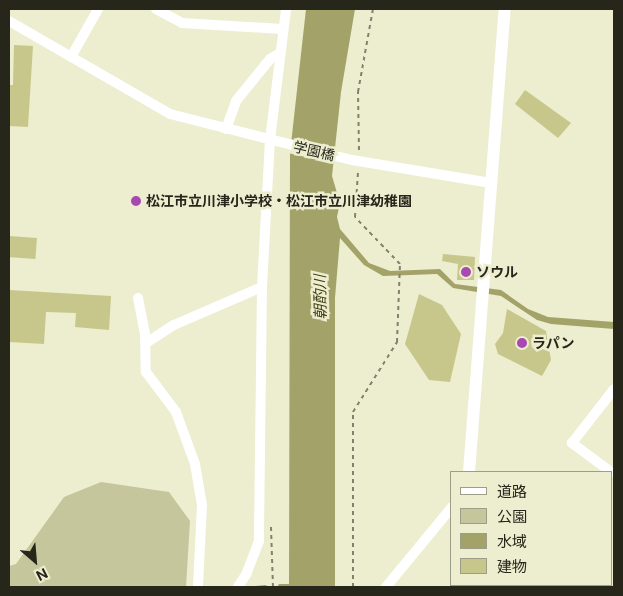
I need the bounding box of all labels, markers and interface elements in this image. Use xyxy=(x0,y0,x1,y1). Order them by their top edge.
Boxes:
street label: 学園橋 xyxy=(292,138,336,164)
place label: 松江市立川津小学校・松江市立川津幼稚園 xyxy=(146,193,412,209)
marker: 松江市立川津小学校・松江市立川津幼稚園 xyxy=(130,195,142,207)
place label: ソウル xyxy=(476,264,518,280)
marker: ソウル xyxy=(460,266,472,278)
water label: 朝酌川 xyxy=(311,274,329,320)
place label: ラパン xyxy=(532,335,574,351)
marker: ラパン xyxy=(516,337,528,349)
legend xyxy=(450,471,613,586)
text: 道路 xyxy=(497,483,527,500)
text: 公園 xyxy=(497,508,527,525)
text: 水域 xyxy=(497,533,527,550)
north arrow xyxy=(10,536,60,586)
text: 建物 xyxy=(497,558,527,575)
text: N xyxy=(33,565,50,584)

